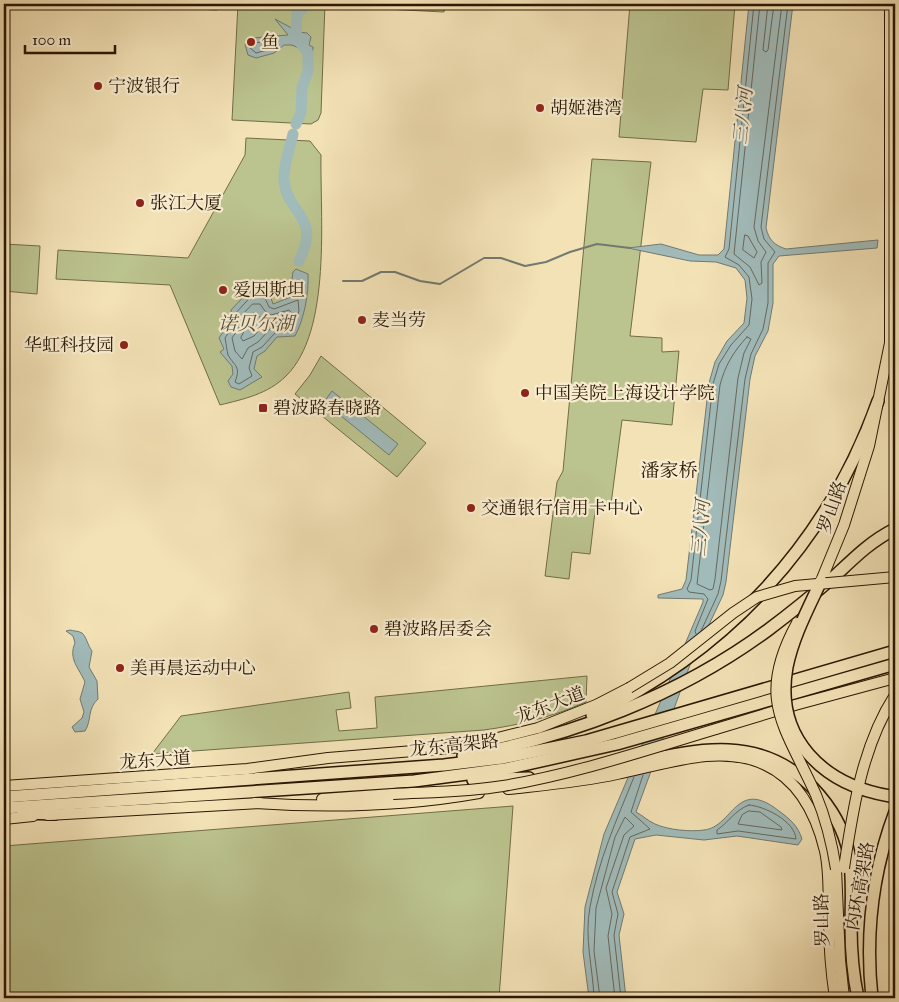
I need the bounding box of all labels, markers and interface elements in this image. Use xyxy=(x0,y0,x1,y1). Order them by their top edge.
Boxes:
scale bar xyxy=(25,22,115,54)
text: 100 m xyxy=(32,31,72,49)
place label: 鱼 xyxy=(261,31,279,53)
marker: 鱼 xyxy=(245,36,257,48)
place label: 宁波银行 xyxy=(108,75,180,97)
marker: 宁波银行 xyxy=(92,80,104,92)
water label: 三八河 xyxy=(728,84,757,146)
place label: 胡姬港湾 xyxy=(550,97,622,119)
marker: 胡姬港湾 xyxy=(534,102,546,114)
place label: 张江大厦 xyxy=(150,192,222,214)
marker: 张江大厦 xyxy=(134,197,146,209)
place label: 爱因斯坦 xyxy=(233,279,305,301)
marker: 爱因斯坦 xyxy=(217,284,229,296)
place label: 麦当劳 xyxy=(372,309,426,331)
water label: 诺贝尔湖 xyxy=(218,312,297,335)
marker: 麦当劳 xyxy=(356,314,368,326)
place label: 华虹科技园 xyxy=(24,334,114,356)
marker: 华虹科技园 xyxy=(118,339,130,351)
place label: 中国美院上海设计学院 xyxy=(535,382,715,404)
marker: 中国美院上海设计学院 xyxy=(519,387,531,399)
place label: 碧波路春晓路 xyxy=(273,397,381,419)
marker: 碧波路春晓路 xyxy=(257,402,269,414)
district label: 潘家桥 xyxy=(640,459,698,482)
street label: 罗山路 xyxy=(813,478,851,536)
water label: 三八河 xyxy=(687,496,715,557)
place label: 交通银行信用卡中心 xyxy=(481,497,643,519)
marker: 交通银行信用卡中心 xyxy=(465,502,477,514)
place label: 碧波路居委会 xyxy=(384,618,492,640)
marker: 碧波路居委会 xyxy=(368,623,380,635)
place label: 美再晨运动中心 xyxy=(130,657,256,679)
marker: 美再晨运动中心 xyxy=(114,662,126,674)
street label: 龙东大道 xyxy=(512,682,588,728)
street label: 龙东高架路 xyxy=(408,729,500,761)
street label: 龙东大道 xyxy=(118,747,192,773)
street label: 内环高架路 xyxy=(841,840,879,932)
street label: 罗山路 xyxy=(810,893,834,947)

